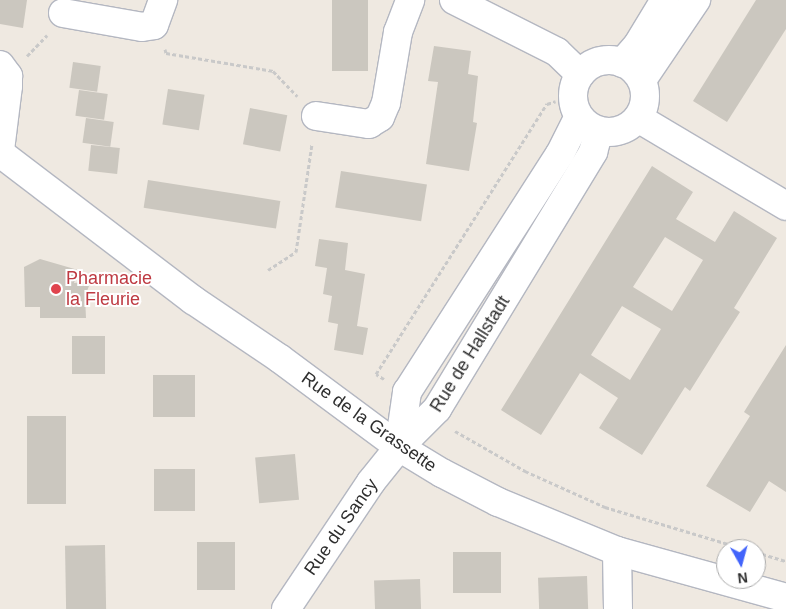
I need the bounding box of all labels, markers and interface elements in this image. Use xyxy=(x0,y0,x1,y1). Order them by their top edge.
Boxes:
place label: Pharmacie la Fleurie xyxy=(66,268,152,310)
marker: Pharmacie la Fleurie xyxy=(50,283,62,295)
street label: Rue de Hallstadt xyxy=(426,292,514,416)
street label: Rue de la Grassette xyxy=(297,367,441,477)
street label: Rue du Sancy xyxy=(300,474,382,580)
north arrow xyxy=(716,539,766,589)
text: N xyxy=(737,569,749,586)

